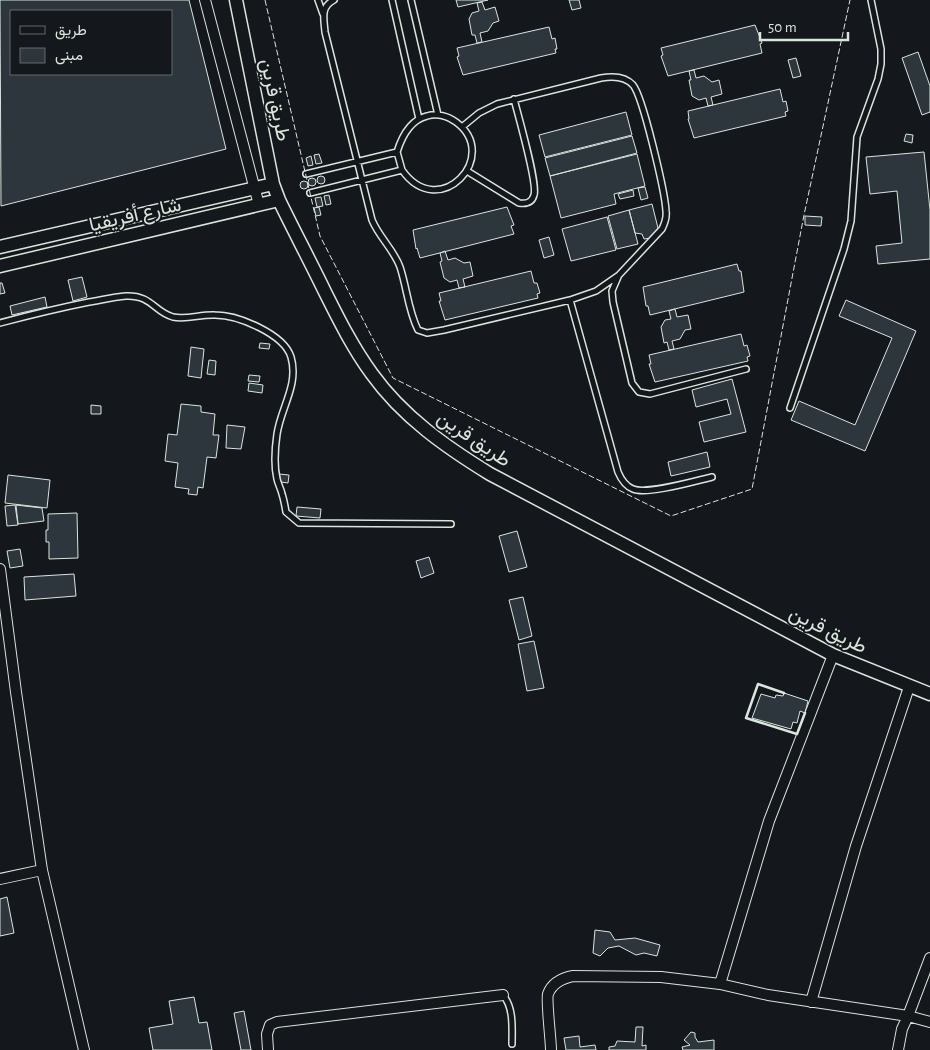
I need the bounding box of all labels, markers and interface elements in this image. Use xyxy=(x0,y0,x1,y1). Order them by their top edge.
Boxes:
legend xyxy=(10,10,172,75)
scale bar xyxy=(760,10,848,42)
text: 50 m xyxy=(768,20,797,35)
text: طريق xyxy=(55,23,87,40)
text: مبنى xyxy=(55,48,83,65)
street label: طريق قرين xyxy=(255,57,294,144)
street label: شارع أفريقيا xyxy=(87,193,184,238)
street label: طريق قرين xyxy=(433,407,514,472)
street label: طريق قرين xyxy=(785,603,870,659)

